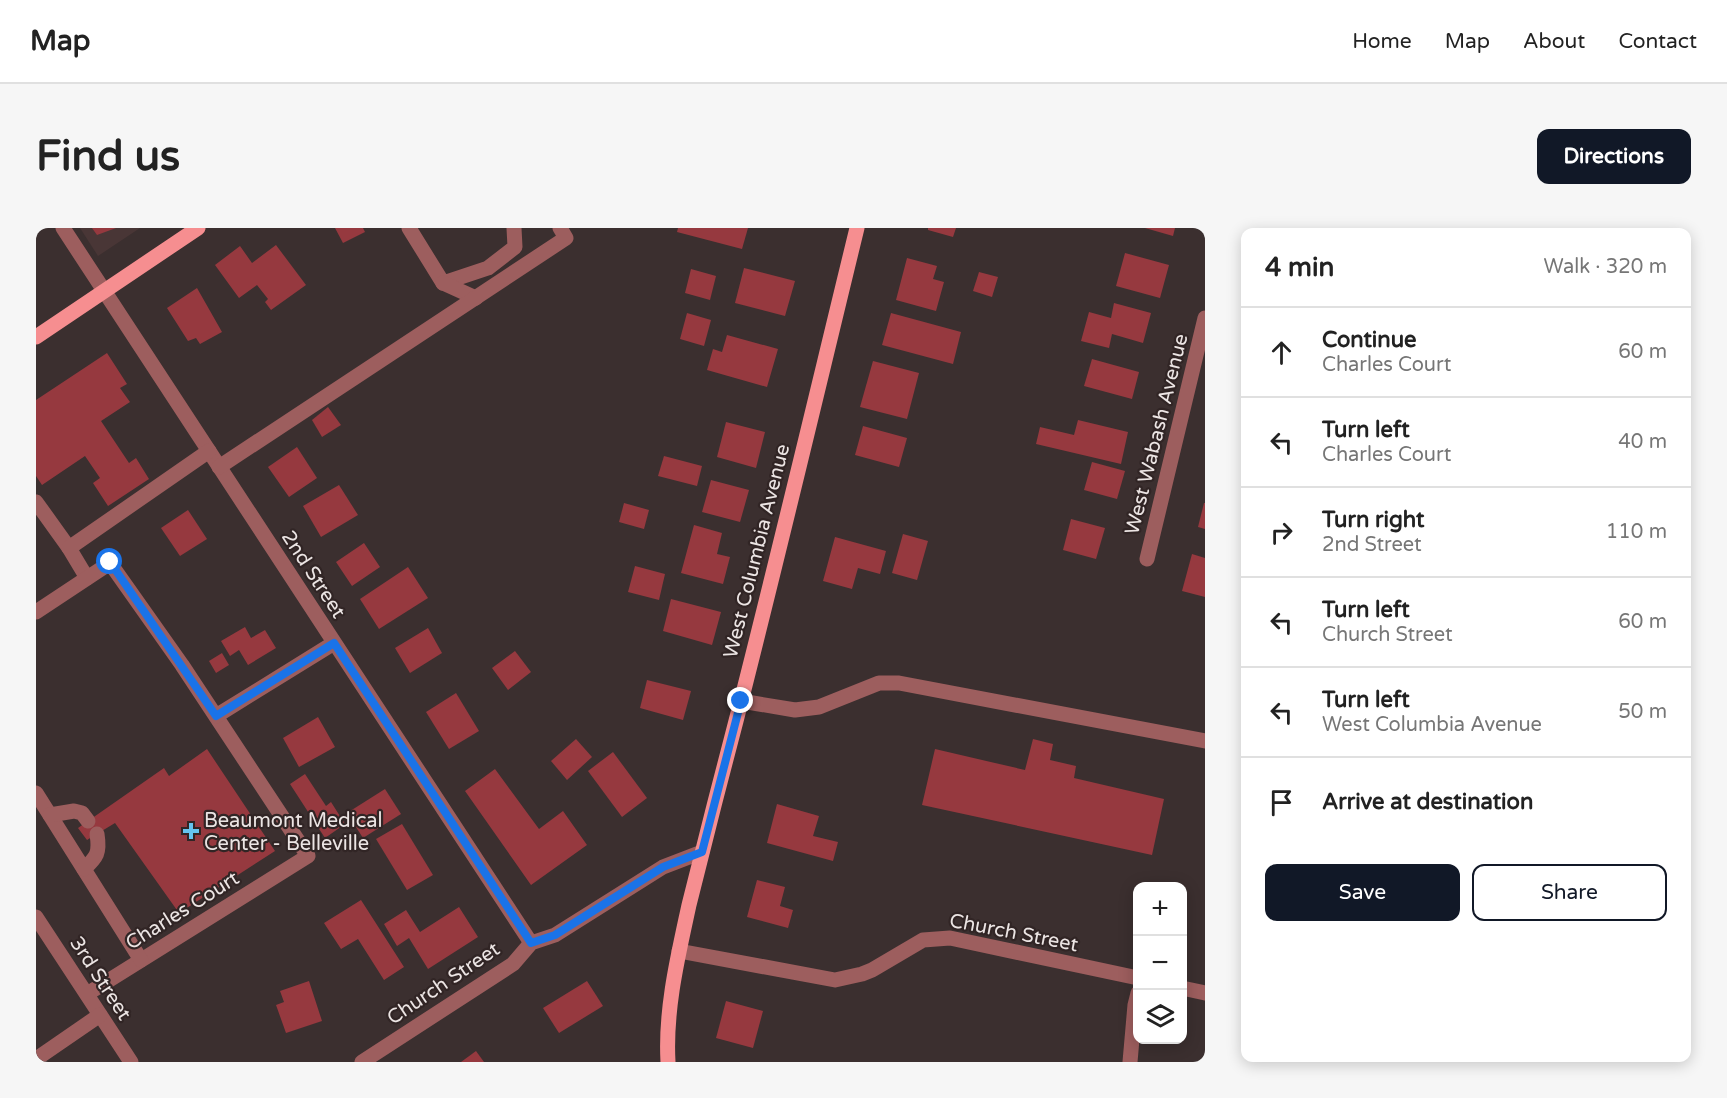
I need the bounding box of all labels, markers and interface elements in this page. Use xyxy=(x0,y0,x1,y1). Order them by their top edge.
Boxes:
text: Map xyxy=(30,24,90,58)
text: Home xyxy=(1352,29,1412,54)
text: Map xyxy=(1445,29,1490,54)
text: About xyxy=(1523,29,1585,54)
text: Contact xyxy=(1618,29,1697,54)
button: Directions xyxy=(1537,129,1691,184)
text: Find us xyxy=(36,131,180,182)
text: 4 min xyxy=(1265,252,1334,283)
text: Walk · 320 m xyxy=(1544,255,1667,279)
text: Continue xyxy=(1322,327,1417,353)
street label: West Wabash Avenue xyxy=(1120,331,1194,537)
icon: ahead xyxy=(1265,336,1298,369)
text: 60 m xyxy=(1618,340,1667,364)
text: Charles Court xyxy=(1322,353,1451,377)
text: Turn left xyxy=(1322,417,1410,443)
icon: left xyxy=(1265,426,1298,459)
text: 40 m xyxy=(1618,430,1667,454)
street label: West Columbia Avenue xyxy=(719,442,795,661)
text: Charles Court xyxy=(1322,443,1451,467)
text: Turn right xyxy=(1322,507,1424,533)
icon: right xyxy=(1265,516,1298,549)
text: 110 m xyxy=(1606,520,1667,544)
street label: 2nd Street xyxy=(276,526,351,623)
text: 2nd Street xyxy=(1322,533,1422,557)
route start xyxy=(96,548,122,574)
text: Turn left xyxy=(1322,597,1410,623)
icon: left xyxy=(1265,606,1298,639)
text: 60 m xyxy=(1618,610,1667,634)
text: Church Street xyxy=(1322,623,1453,647)
route end xyxy=(727,687,753,713)
text: Turn left xyxy=(1322,687,1410,713)
icon: left xyxy=(1265,696,1298,729)
text: 50 m xyxy=(1618,700,1667,724)
text: West Columbia Avenue xyxy=(1322,713,1542,737)
icon: arrive xyxy=(1265,786,1298,819)
text: Arrive at destination xyxy=(1322,789,1533,815)
place label: Beaumont Medical Center - Belleville xyxy=(204,809,383,856)
marker: Beaumont Medical Center - Belleville xyxy=(182,822,200,840)
button: Save xyxy=(1265,864,1460,921)
button: Share xyxy=(1472,864,1667,921)
street label: Charles Court xyxy=(121,866,244,955)
map controls xyxy=(1133,882,1187,1044)
button: + xyxy=(1133,882,1187,936)
street label: Church Street xyxy=(947,909,1081,957)
street label: 3rd Street xyxy=(64,932,136,1025)
button: − xyxy=(1133,936,1187,990)
street label: Church Street xyxy=(383,937,505,1030)
button: layers xyxy=(1133,990,1187,1044)

